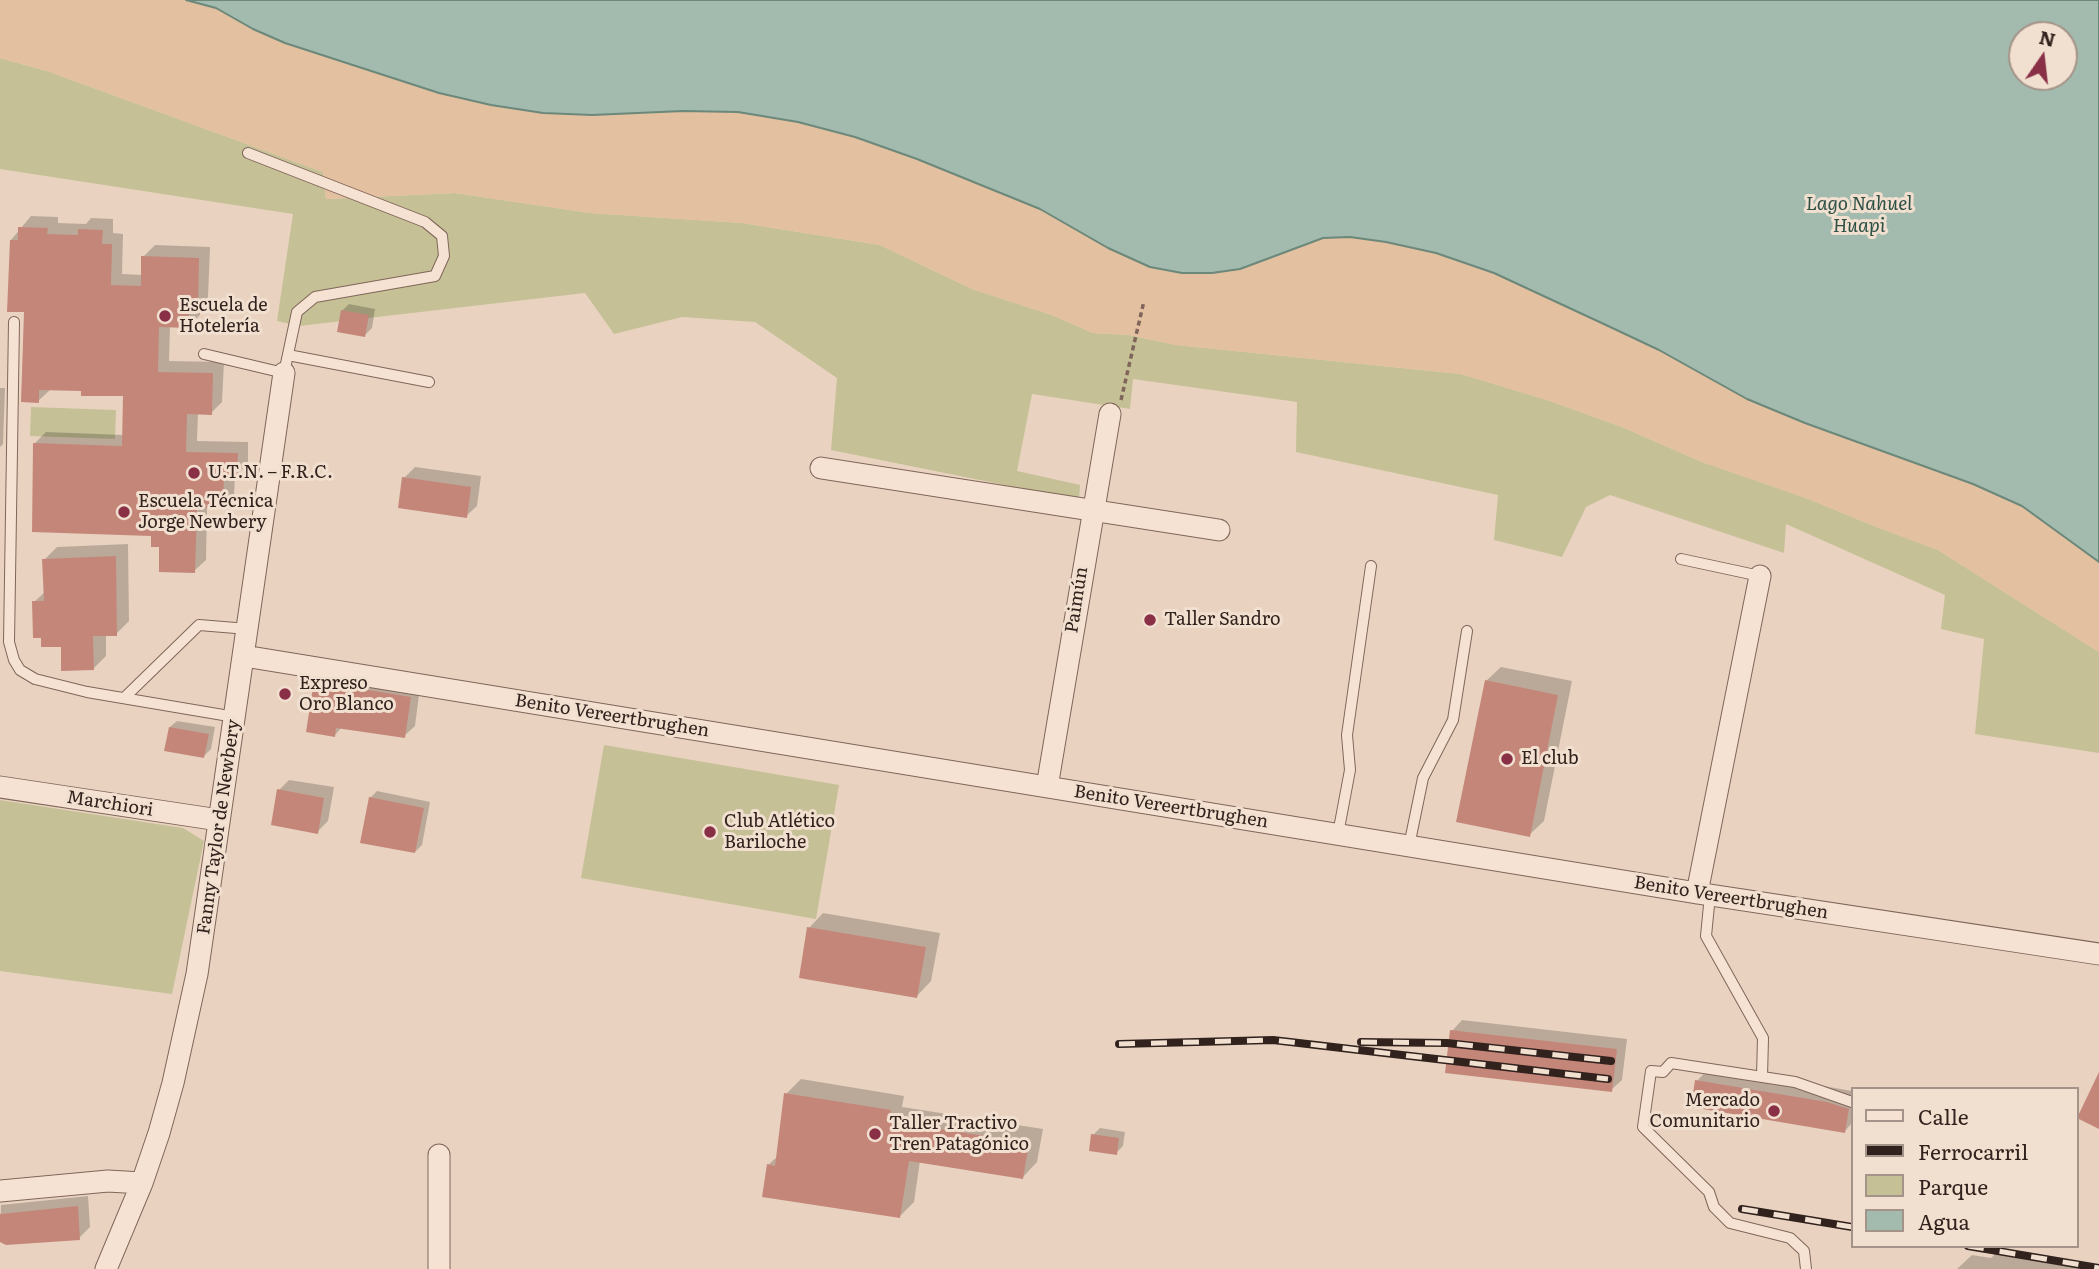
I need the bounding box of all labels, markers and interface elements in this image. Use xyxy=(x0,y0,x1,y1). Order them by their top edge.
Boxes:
north arrow xyxy=(2008,21,2078,91)
text: N xyxy=(2036,22,2059,53)
water label: Lago Nahuel Huapi xyxy=(1806,193,1912,237)
place label: Escuela de Hotelería xyxy=(179,295,268,338)
marker: Escuela de Hotelería xyxy=(157,308,173,324)
place label: U.T.N. – F.R.C. xyxy=(208,462,333,484)
marker: U.T.N. – F.R.C. xyxy=(186,465,202,481)
place label: Escuela Técnica Jorge Newbery xyxy=(138,491,273,534)
marker: Escuela Técnica Jorge Newbery xyxy=(116,504,132,520)
street label: Paimún xyxy=(1061,565,1093,635)
place label: Taller Sandro xyxy=(1164,609,1281,631)
marker: Taller Sandro xyxy=(1142,612,1158,628)
place label: Expreso Oro Blanco xyxy=(299,673,394,716)
marker: Expreso Oro Blanco xyxy=(277,686,293,702)
street label: Benito Vereertbrughen xyxy=(513,690,711,742)
street label: Fanny Taylor de Newbery xyxy=(193,718,245,936)
place label: El club xyxy=(1521,748,1579,770)
marker: El club xyxy=(1499,751,1515,767)
street label: Benito Vereertbrughen xyxy=(1072,781,1270,833)
street label: Marchiori xyxy=(65,787,155,821)
place label: Club Atlético Bariloche xyxy=(724,811,835,854)
marker: Club Atlético Bariloche xyxy=(702,824,718,840)
street label: Benito Vereertbrughen xyxy=(1632,872,1830,924)
legend xyxy=(1850,1087,2078,1248)
place label: Mercado Comunitario xyxy=(1650,1090,1760,1132)
text: Calle xyxy=(1918,1100,1969,1131)
marker: Mercado Comunitario xyxy=(1766,1103,1782,1119)
place label: Taller Tractivo Tren Patagónico xyxy=(889,1113,1029,1156)
marker: Taller Tractivo Tren Patagónico xyxy=(867,1126,883,1142)
text: Ferrocarril xyxy=(1918,1135,2028,1166)
text: Parque xyxy=(1918,1170,1988,1201)
text: Agua xyxy=(1918,1205,1970,1236)

